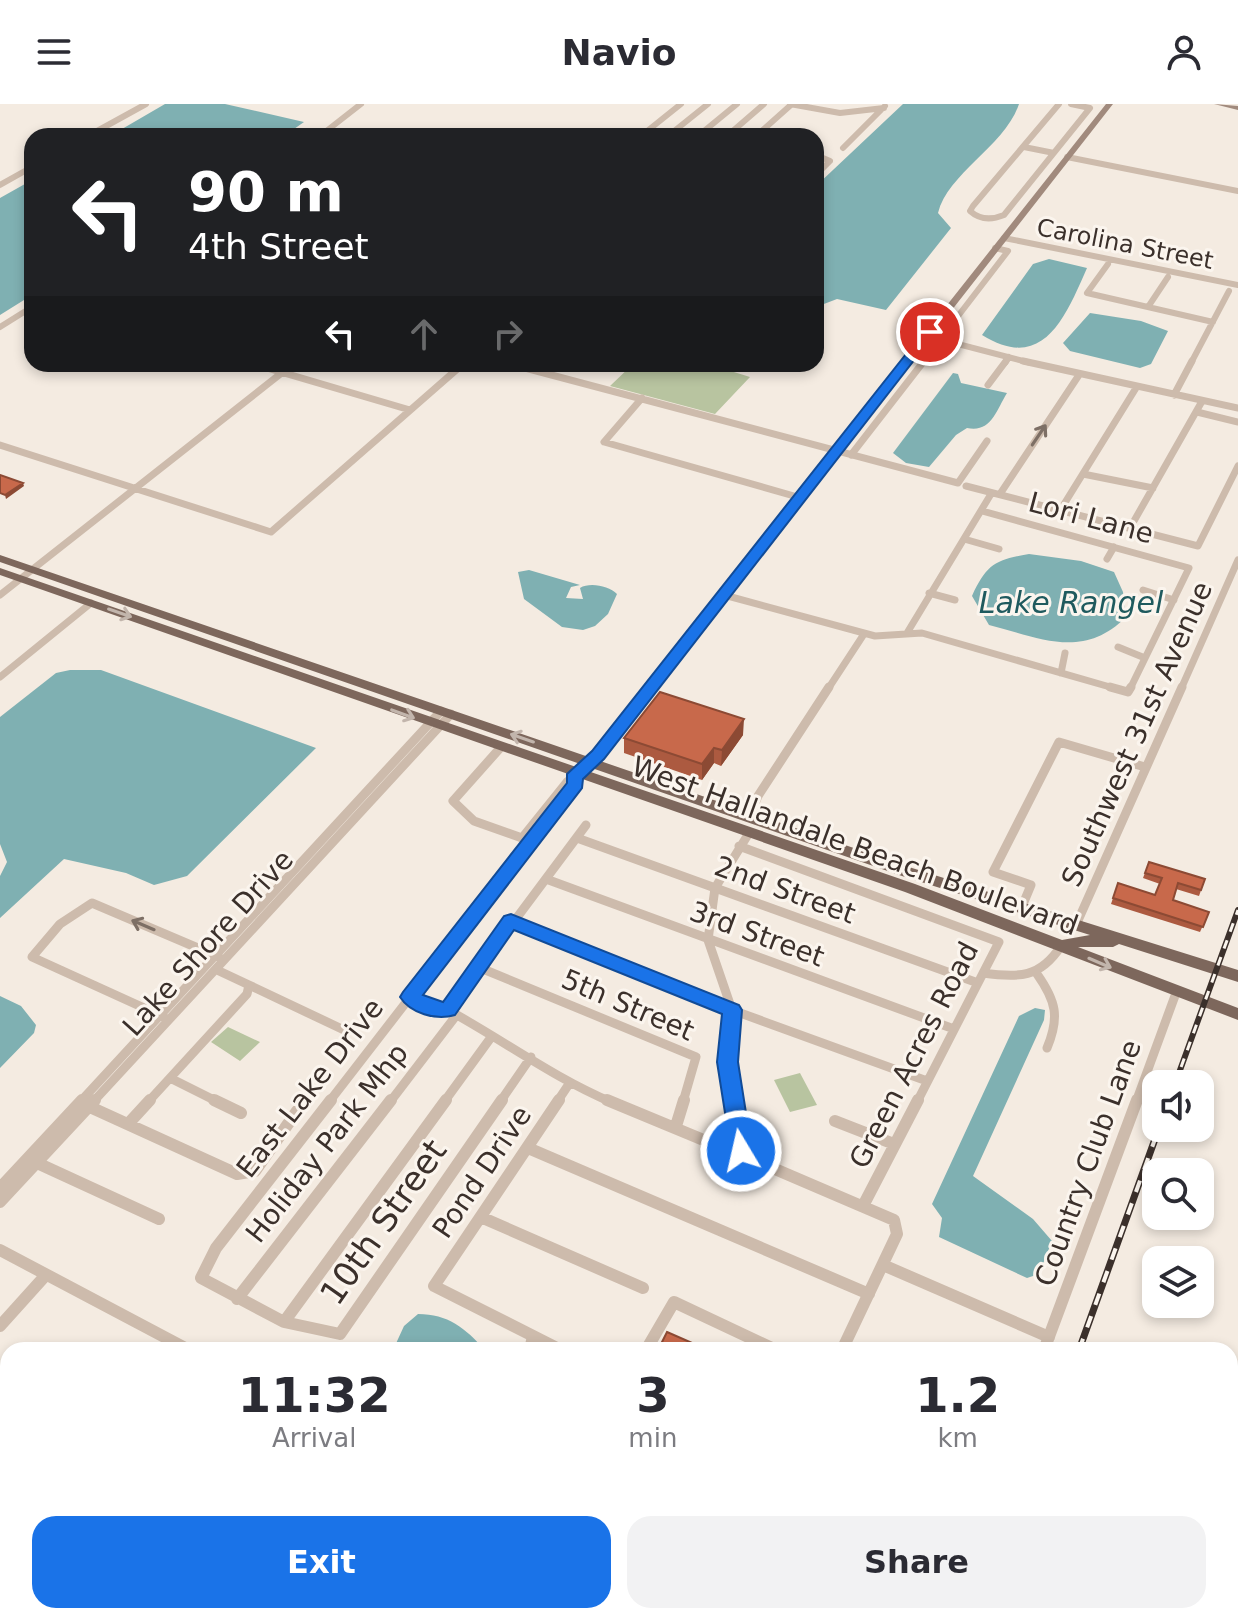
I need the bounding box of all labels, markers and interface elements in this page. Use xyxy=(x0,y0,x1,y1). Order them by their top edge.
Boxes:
icon: menu xyxy=(32,30,76,74)
icon: person xyxy=(1162,30,1206,74)
text: Navio xyxy=(562,32,676,73)
text: 90 m xyxy=(188,159,344,224)
icon: left xyxy=(56,160,160,264)
street label: Carolina Street xyxy=(1034,213,1216,275)
text: 4th Street xyxy=(188,226,369,267)
pin xyxy=(896,298,964,366)
icon: arrive xyxy=(908,310,952,354)
icon: left xyxy=(318,312,362,356)
icon: ahead xyxy=(402,312,446,356)
icon: right xyxy=(486,312,530,356)
one-way arrow xyxy=(1031,424,1047,446)
street label: Lori Lane xyxy=(1025,485,1157,551)
street label: Southwest 31st Avenue xyxy=(1055,577,1219,891)
water label: Lake Rangel xyxy=(979,585,1164,620)
one-way arrow xyxy=(107,607,132,622)
one-way arrow xyxy=(391,707,416,722)
one-way arrow xyxy=(509,730,534,745)
street label: West Hallandale Beach Boulevard xyxy=(627,750,1083,942)
street label: Lake Shore Drive xyxy=(116,843,300,1043)
street label: 2nd Street xyxy=(710,849,860,931)
street label: 3rd Street xyxy=(685,894,829,974)
one-way arrow xyxy=(131,916,155,931)
street label: Green Acres Road xyxy=(843,936,985,1174)
one-way arrow xyxy=(1087,956,1112,971)
street label: 5th Street xyxy=(557,962,699,1048)
street label: East Lake Drive xyxy=(230,992,390,1184)
street label: Country Club Lane xyxy=(1028,1035,1148,1291)
street label: Holiday Park Mhp xyxy=(239,1037,415,1249)
map controls xyxy=(1142,1070,1214,1318)
button: sound xyxy=(1142,1070,1214,1142)
street label: Pond Drive xyxy=(426,1100,538,1244)
position arrow xyxy=(699,1109,783,1193)
street label: 10th Street xyxy=(311,1132,455,1312)
button: search xyxy=(1142,1158,1214,1230)
button: layers xyxy=(1142,1246,1214,1318)
text: 11:32 xyxy=(238,1367,391,1423)
text: 3 xyxy=(636,1367,670,1423)
text: 1.2 xyxy=(915,1367,1000,1423)
text: Arrival xyxy=(272,1423,356,1453)
text: min xyxy=(628,1423,677,1453)
text: km xyxy=(937,1423,978,1453)
button: Exit xyxy=(32,1516,611,1608)
button: Share xyxy=(627,1516,1206,1608)

